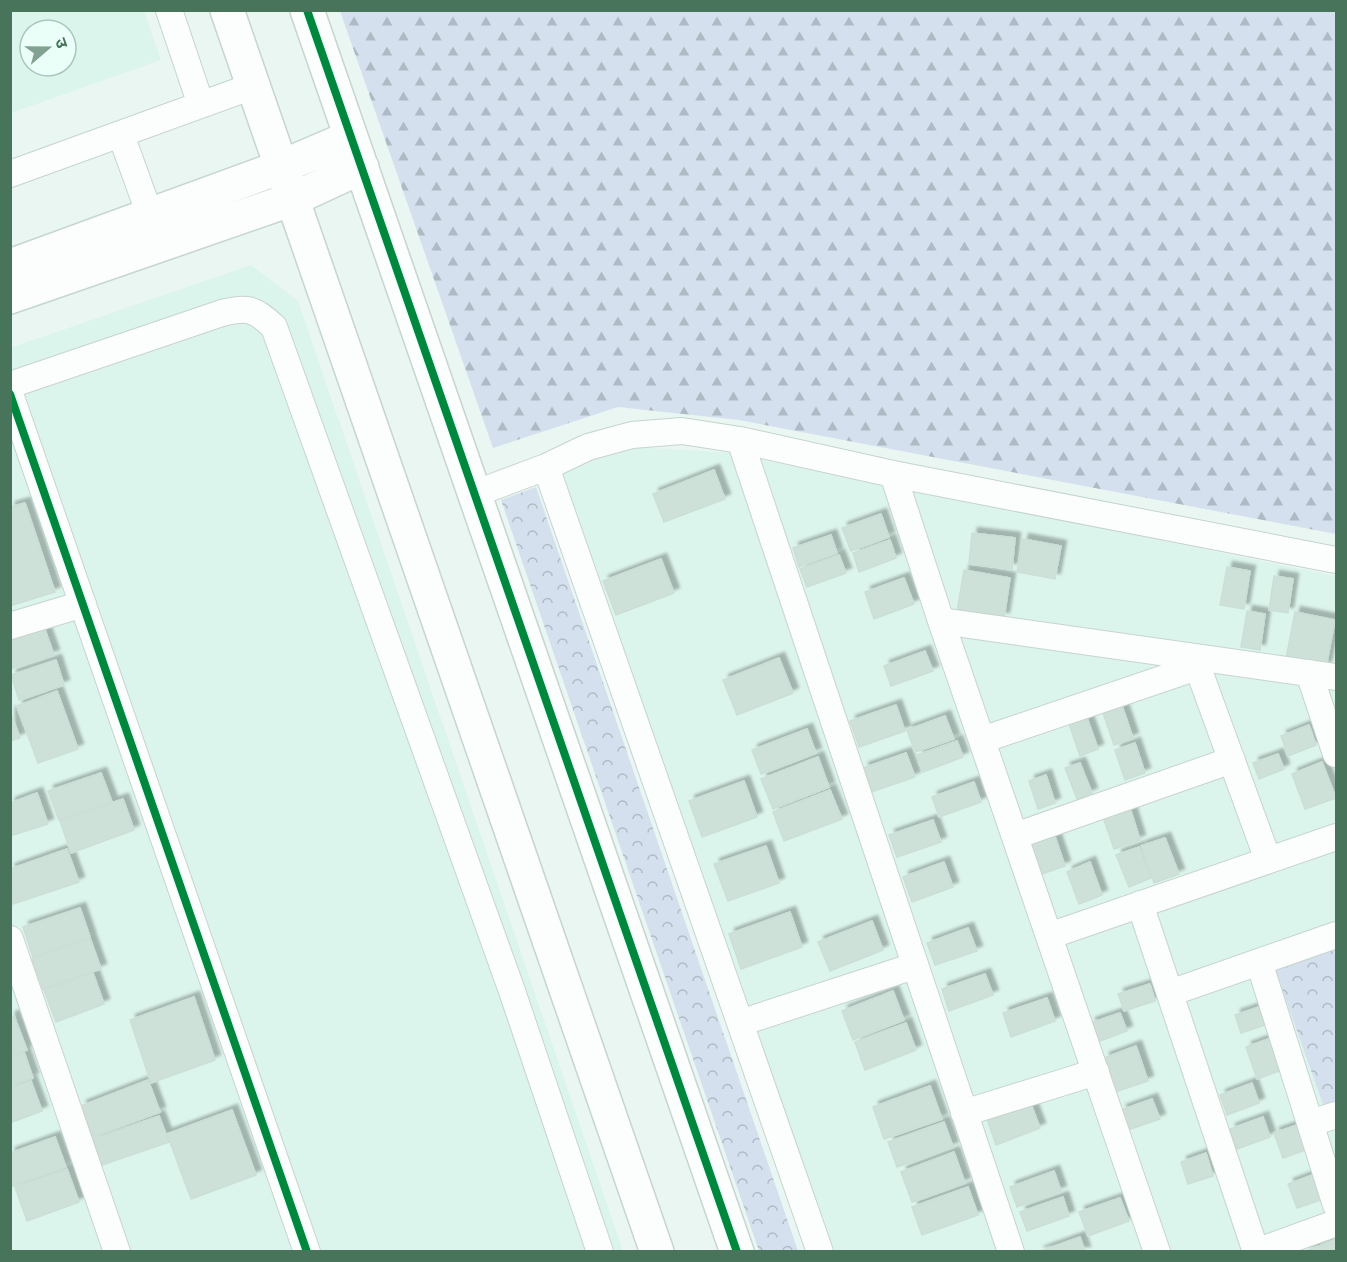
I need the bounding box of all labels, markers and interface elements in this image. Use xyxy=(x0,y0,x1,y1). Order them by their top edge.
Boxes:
north arrow xyxy=(18,18,78,78)
text: उ xyxy=(51,35,73,51)

